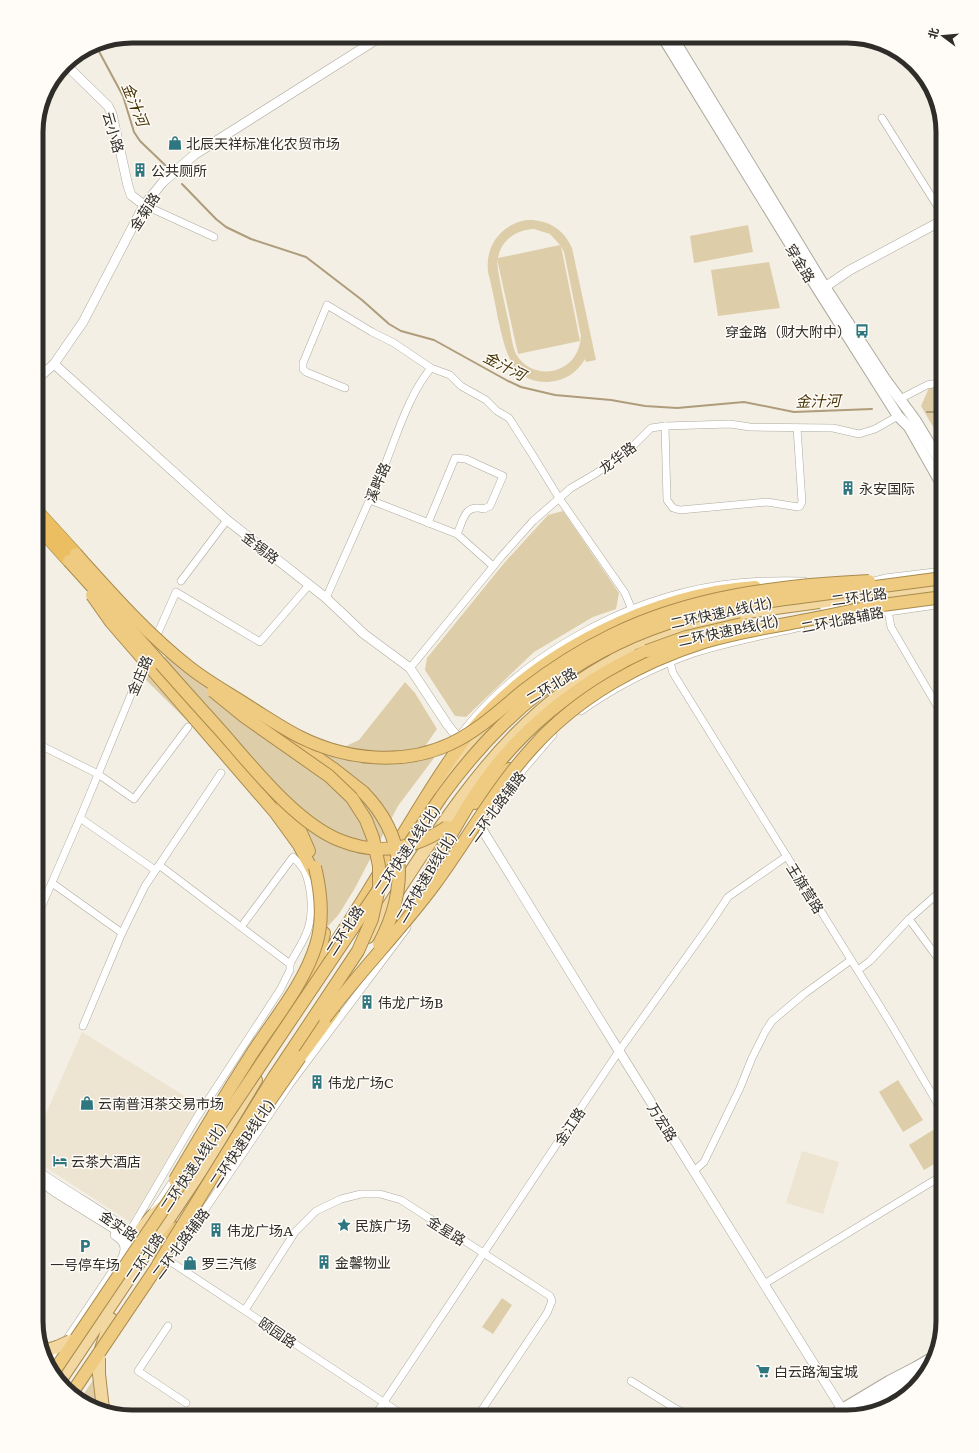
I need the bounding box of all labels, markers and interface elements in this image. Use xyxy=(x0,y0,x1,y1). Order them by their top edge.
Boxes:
north arrow xyxy=(923,16,963,56)
text: 北 xyxy=(923,25,942,40)
water label: 金汁河 xyxy=(117,79,156,132)
street label: 云小路 xyxy=(99,109,129,155)
place label: 北辰天祥标准化农贸市场 xyxy=(186,133,340,153)
shop icon: 北辰天祥标准化农贸市场 xyxy=(167,135,183,151)
place label: 公共厕所 xyxy=(151,160,207,180)
building icon: 公共厕所 xyxy=(132,162,148,178)
street label: 金菊路 xyxy=(124,188,164,234)
street label: 穿金路 xyxy=(782,240,820,286)
place label: 穿金路（财大附中） xyxy=(725,321,851,341)
bus stop icon: 穿金路（财大附中） xyxy=(854,323,870,339)
water label: 金汁河 xyxy=(480,345,533,387)
water label: 金汁河 xyxy=(795,388,844,412)
street label: 龙华路 xyxy=(594,436,640,478)
street label: 溪畔路 xyxy=(360,459,394,505)
place label: 永安国际 xyxy=(859,478,915,498)
building icon: 永安国际 xyxy=(840,480,856,496)
street label: 金锡路 xyxy=(238,526,284,568)
street label: 二环北路 xyxy=(830,582,888,610)
street label: 二环快速A线(北) xyxy=(668,591,774,633)
street label: 二环北路辅路 xyxy=(799,601,885,637)
street label: 二环快速B线(北) xyxy=(676,610,780,650)
street label: 金庄路 xyxy=(122,652,156,698)
street label: 二环北路 xyxy=(522,662,580,708)
street label: 二环北路辅路 xyxy=(463,766,529,846)
street label: 二环快速A线(北) xyxy=(369,800,443,898)
street label: 二环快速B线(北) xyxy=(390,828,460,926)
street label: 王旗营路 xyxy=(783,859,829,917)
street label: 二环北路 xyxy=(320,901,368,959)
place label: 伟龙广场B xyxy=(378,992,443,1012)
building icon: 伟龙广场B xyxy=(359,994,375,1010)
place label: 伟龙广场C xyxy=(328,1072,394,1092)
building icon: 伟龙广场C xyxy=(309,1074,325,1090)
place label: 云南普洱茶交易市场 xyxy=(98,1093,224,1113)
shop icon: 云南普洱茶交易市场 xyxy=(79,1095,95,1111)
street label: 二环快速B线(北) xyxy=(204,1095,278,1191)
street label: 万宏路 xyxy=(643,1099,683,1145)
street label: 金江路 xyxy=(549,1103,589,1149)
street label: 二环快速A线(北) xyxy=(155,1118,229,1216)
place label: 云茶大酒店 xyxy=(71,1151,141,1171)
hotel icon: 云茶大酒店 xyxy=(52,1153,68,1169)
street label: 二环北路辅路 xyxy=(147,1203,213,1283)
street label: 金实路 xyxy=(96,1205,142,1245)
street label: 金星路 xyxy=(424,1210,470,1250)
place label: 民族广场 xyxy=(355,1215,411,1235)
place icon: 民族广场 xyxy=(336,1217,352,1233)
place label: 伟龙广场A xyxy=(227,1220,294,1240)
building icon: 伟龙广场A xyxy=(208,1222,224,1238)
street label: 二环北路 xyxy=(120,1228,168,1286)
parking icon: 一号停车场 xyxy=(77,1238,93,1254)
place label: 金馨物业 xyxy=(335,1252,391,1272)
place label: 罗三汽修 xyxy=(201,1253,257,1273)
place label: 一号停车场 xyxy=(50,1254,120,1274)
building icon: 金馨物业 xyxy=(316,1254,332,1270)
shop icon: 罗三汽修 xyxy=(182,1255,198,1271)
street label: 颐园路 xyxy=(255,1312,301,1352)
place label: 白云路淘宝城 xyxy=(774,1361,858,1381)
supermarket icon: 白云路淘宝城 xyxy=(755,1363,771,1379)

